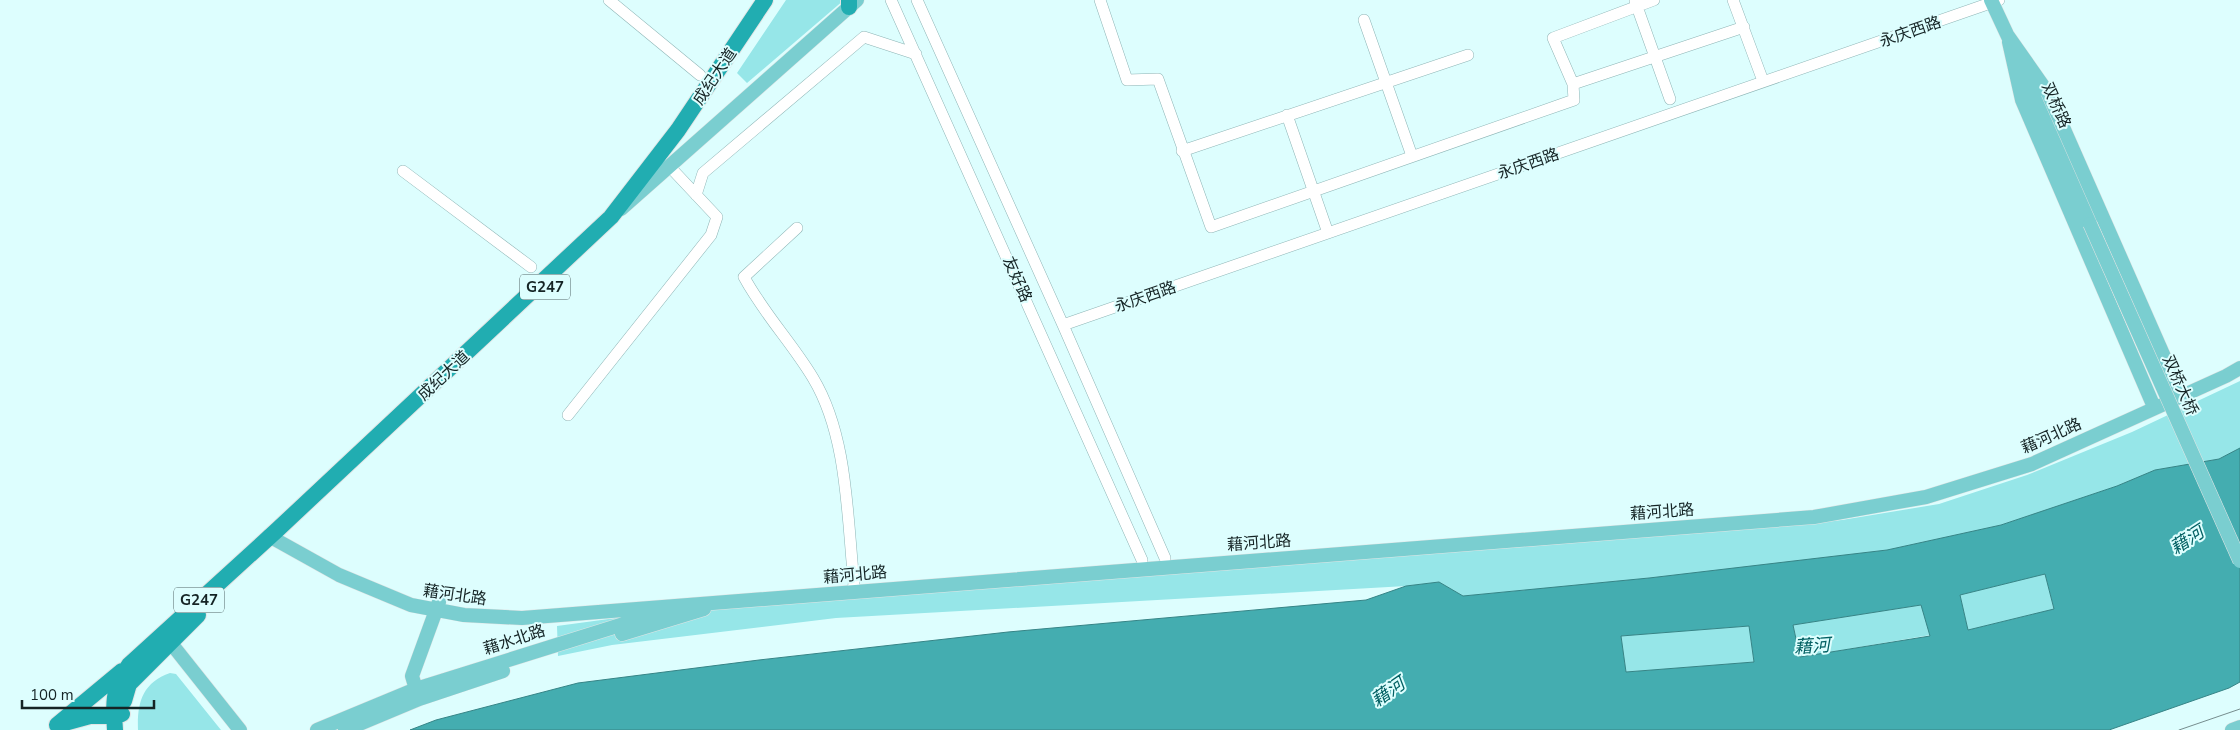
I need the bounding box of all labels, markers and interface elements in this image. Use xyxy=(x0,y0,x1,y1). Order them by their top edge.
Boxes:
street label: 永庆西路 xyxy=(1876,11,1944,53)
street label: 成纪大道 xyxy=(688,44,742,109)
street label: 双桥路 xyxy=(2036,79,2076,132)
street label: 永庆西路 xyxy=(1494,143,1562,185)
street label: 友好路 xyxy=(997,253,1037,306)
road number: G247 xyxy=(520,274,570,300)
street label: 永庆西路 xyxy=(1111,276,1179,318)
street label: 成纪大道 xyxy=(413,346,475,406)
street label: 双桥大桥 xyxy=(2157,352,2203,419)
street label: 藉河北路 xyxy=(2018,413,2085,459)
street label: 藉河北路 xyxy=(1629,499,1695,525)
water label: 藉河 xyxy=(2165,518,2211,560)
street label: 藉河北路 xyxy=(1226,530,1292,556)
street label: 藉河北路 xyxy=(822,561,888,589)
street label: 藉河北路 xyxy=(422,580,488,610)
road number: G247 xyxy=(174,588,224,612)
street label: 藉水北路 xyxy=(480,620,548,660)
water label: 藉河 xyxy=(1793,633,1834,659)
water label: 藉河 xyxy=(1366,670,1412,712)
scale bar xyxy=(22,678,155,710)
text: 100 m xyxy=(30,685,74,705)

